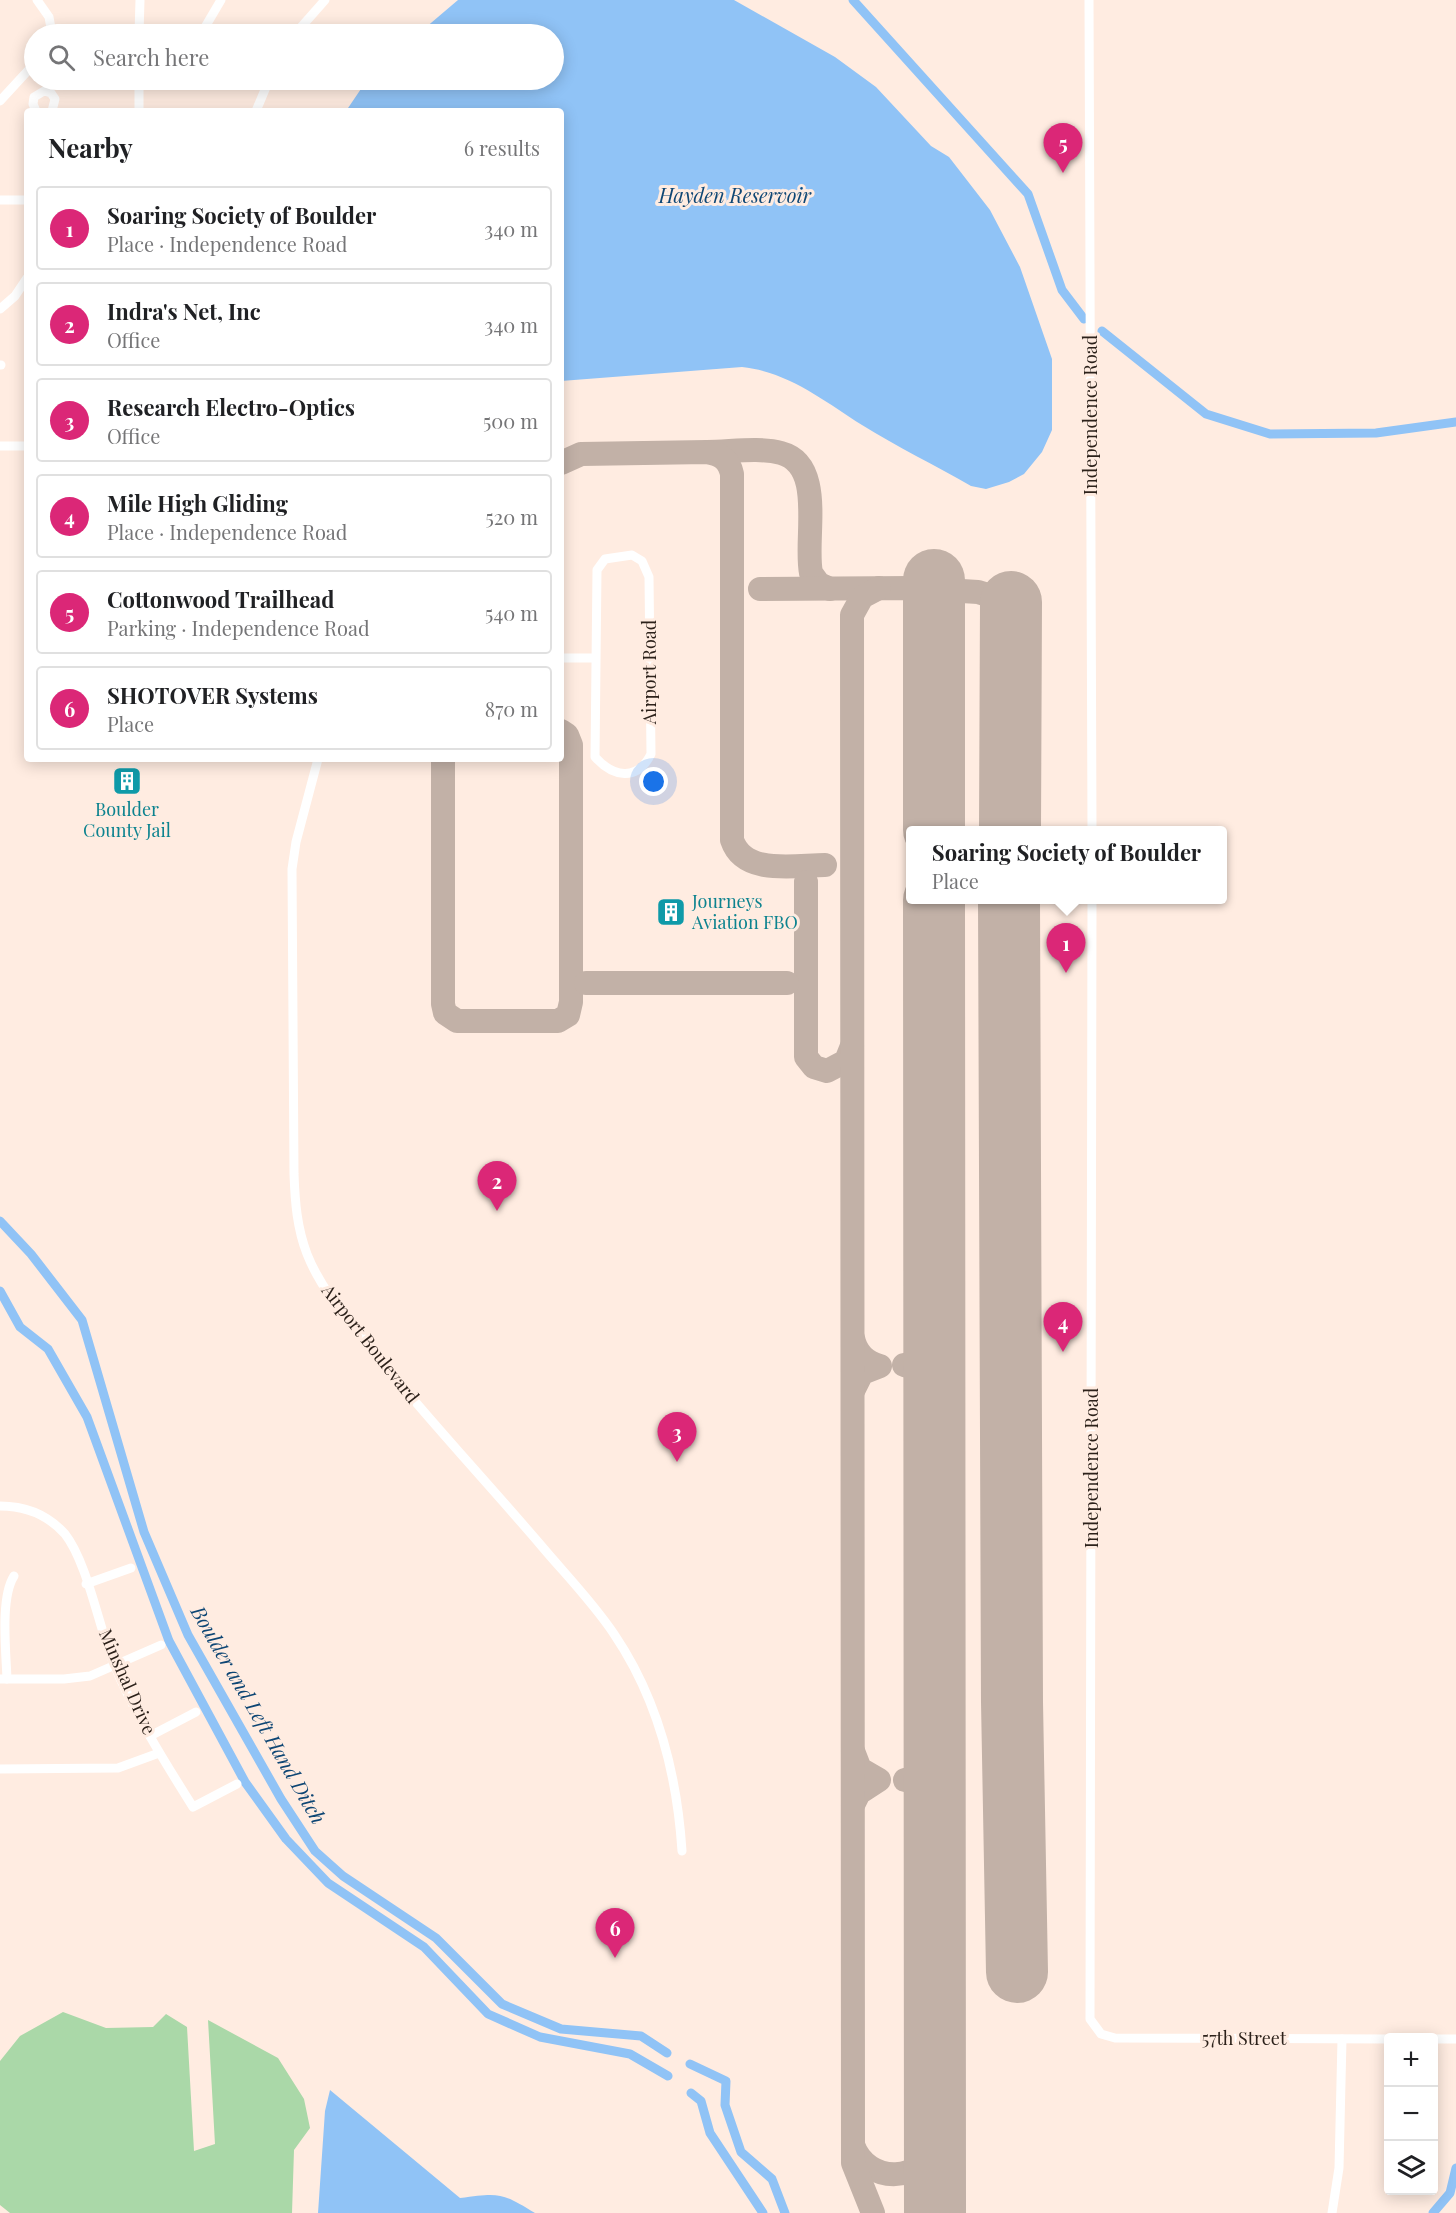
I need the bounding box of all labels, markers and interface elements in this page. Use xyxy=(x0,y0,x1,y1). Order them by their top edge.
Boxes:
search box xyxy=(24,24,564,90)
icon: search xyxy=(45,41,78,74)
text: Search here xyxy=(93,42,209,72)
pin: 5 xyxy=(1044,124,1082,173)
text: Nearby xyxy=(48,130,133,165)
text: 6 results xyxy=(464,134,540,161)
water label: Hayden Reservoir xyxy=(658,181,813,208)
text: Soaring Society of Boulder xyxy=(107,200,376,230)
text: 1 xyxy=(66,215,73,242)
text: 340 m xyxy=(484,215,538,242)
text: Place · Independence Road xyxy=(107,230,347,257)
text: Indra's Net, Inc xyxy=(107,296,261,326)
text: 2 xyxy=(64,311,75,338)
text: 340 m xyxy=(484,311,538,338)
text: Office xyxy=(107,326,160,353)
street label: Independence Road xyxy=(1078,334,1102,495)
text: Research Electro-Optics xyxy=(107,392,355,422)
text: 3 xyxy=(65,407,74,434)
text: 500 m xyxy=(483,407,538,434)
text: Office xyxy=(107,422,160,449)
text: Mile High Gliding xyxy=(107,488,288,518)
text: 4 xyxy=(64,503,75,530)
text: 520 m xyxy=(485,503,538,530)
text: Place · Independence Road xyxy=(107,518,347,545)
text: Cottonwood Trailhead xyxy=(107,584,334,614)
text: 5 xyxy=(65,599,74,626)
text: 540 m xyxy=(485,599,538,626)
text: Parking · Independence Road xyxy=(107,614,370,641)
street label: Airport Road xyxy=(637,619,661,725)
text: SHOTOVER Systems xyxy=(107,680,318,710)
text: 6 xyxy=(64,695,75,722)
text: 870 m xyxy=(485,695,538,722)
text: Place xyxy=(107,710,154,737)
building icon: Boulder County Jail xyxy=(111,765,143,797)
your location xyxy=(639,767,668,796)
place label: Boulder County Jail xyxy=(83,797,171,842)
popup xyxy=(906,826,1227,904)
text: Soaring Society of Boulder xyxy=(932,837,1201,867)
text: Place xyxy=(932,867,979,894)
place label: Journeys Aviation FBO xyxy=(691,889,798,934)
building icon: Journeys Aviation FBO xyxy=(655,896,687,928)
pin: 1 xyxy=(1046,924,1086,973)
pin: 2 xyxy=(478,1162,516,1211)
street label: Airport Boulevard xyxy=(316,1278,425,1408)
pin: 4 xyxy=(1044,1302,1082,1352)
street label: Independence Road xyxy=(1079,1387,1103,1548)
pin: 3 xyxy=(658,1412,696,1462)
water label: Boulder and Left Hand Ditch xyxy=(185,1599,333,1828)
street label: Minshal Drive xyxy=(94,1625,162,1738)
pin: 6 xyxy=(596,1908,634,1958)
street label: 57th Street xyxy=(1202,2026,1287,2050)
map controls xyxy=(1384,2033,1438,2195)
button: + xyxy=(1384,2033,1438,2087)
button: − xyxy=(1384,2087,1438,2141)
button: layers xyxy=(1384,2141,1438,2195)

